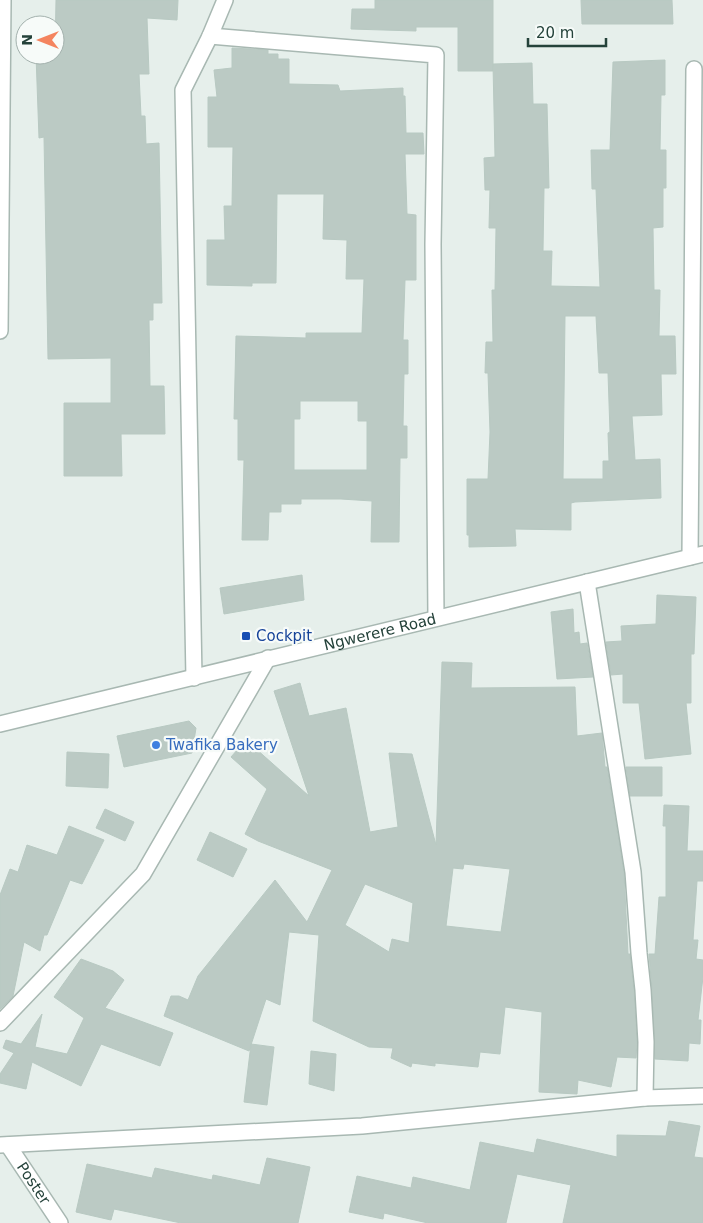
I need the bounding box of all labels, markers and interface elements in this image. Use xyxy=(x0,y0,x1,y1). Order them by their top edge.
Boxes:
north arrow xyxy=(15,15,65,65)
scale bar xyxy=(528,15,606,47)
text: 20 m xyxy=(536,24,574,42)
text: N xyxy=(19,34,35,46)
street label: Ngwerere Road xyxy=(322,610,438,654)
place label: Cockpit xyxy=(256,627,312,645)
marker: Cockpit xyxy=(240,630,252,642)
place label: Twafika Bakery xyxy=(165,736,278,754)
marker: Twafika Bakery xyxy=(150,739,162,751)
street label: Poster xyxy=(13,1159,54,1208)

